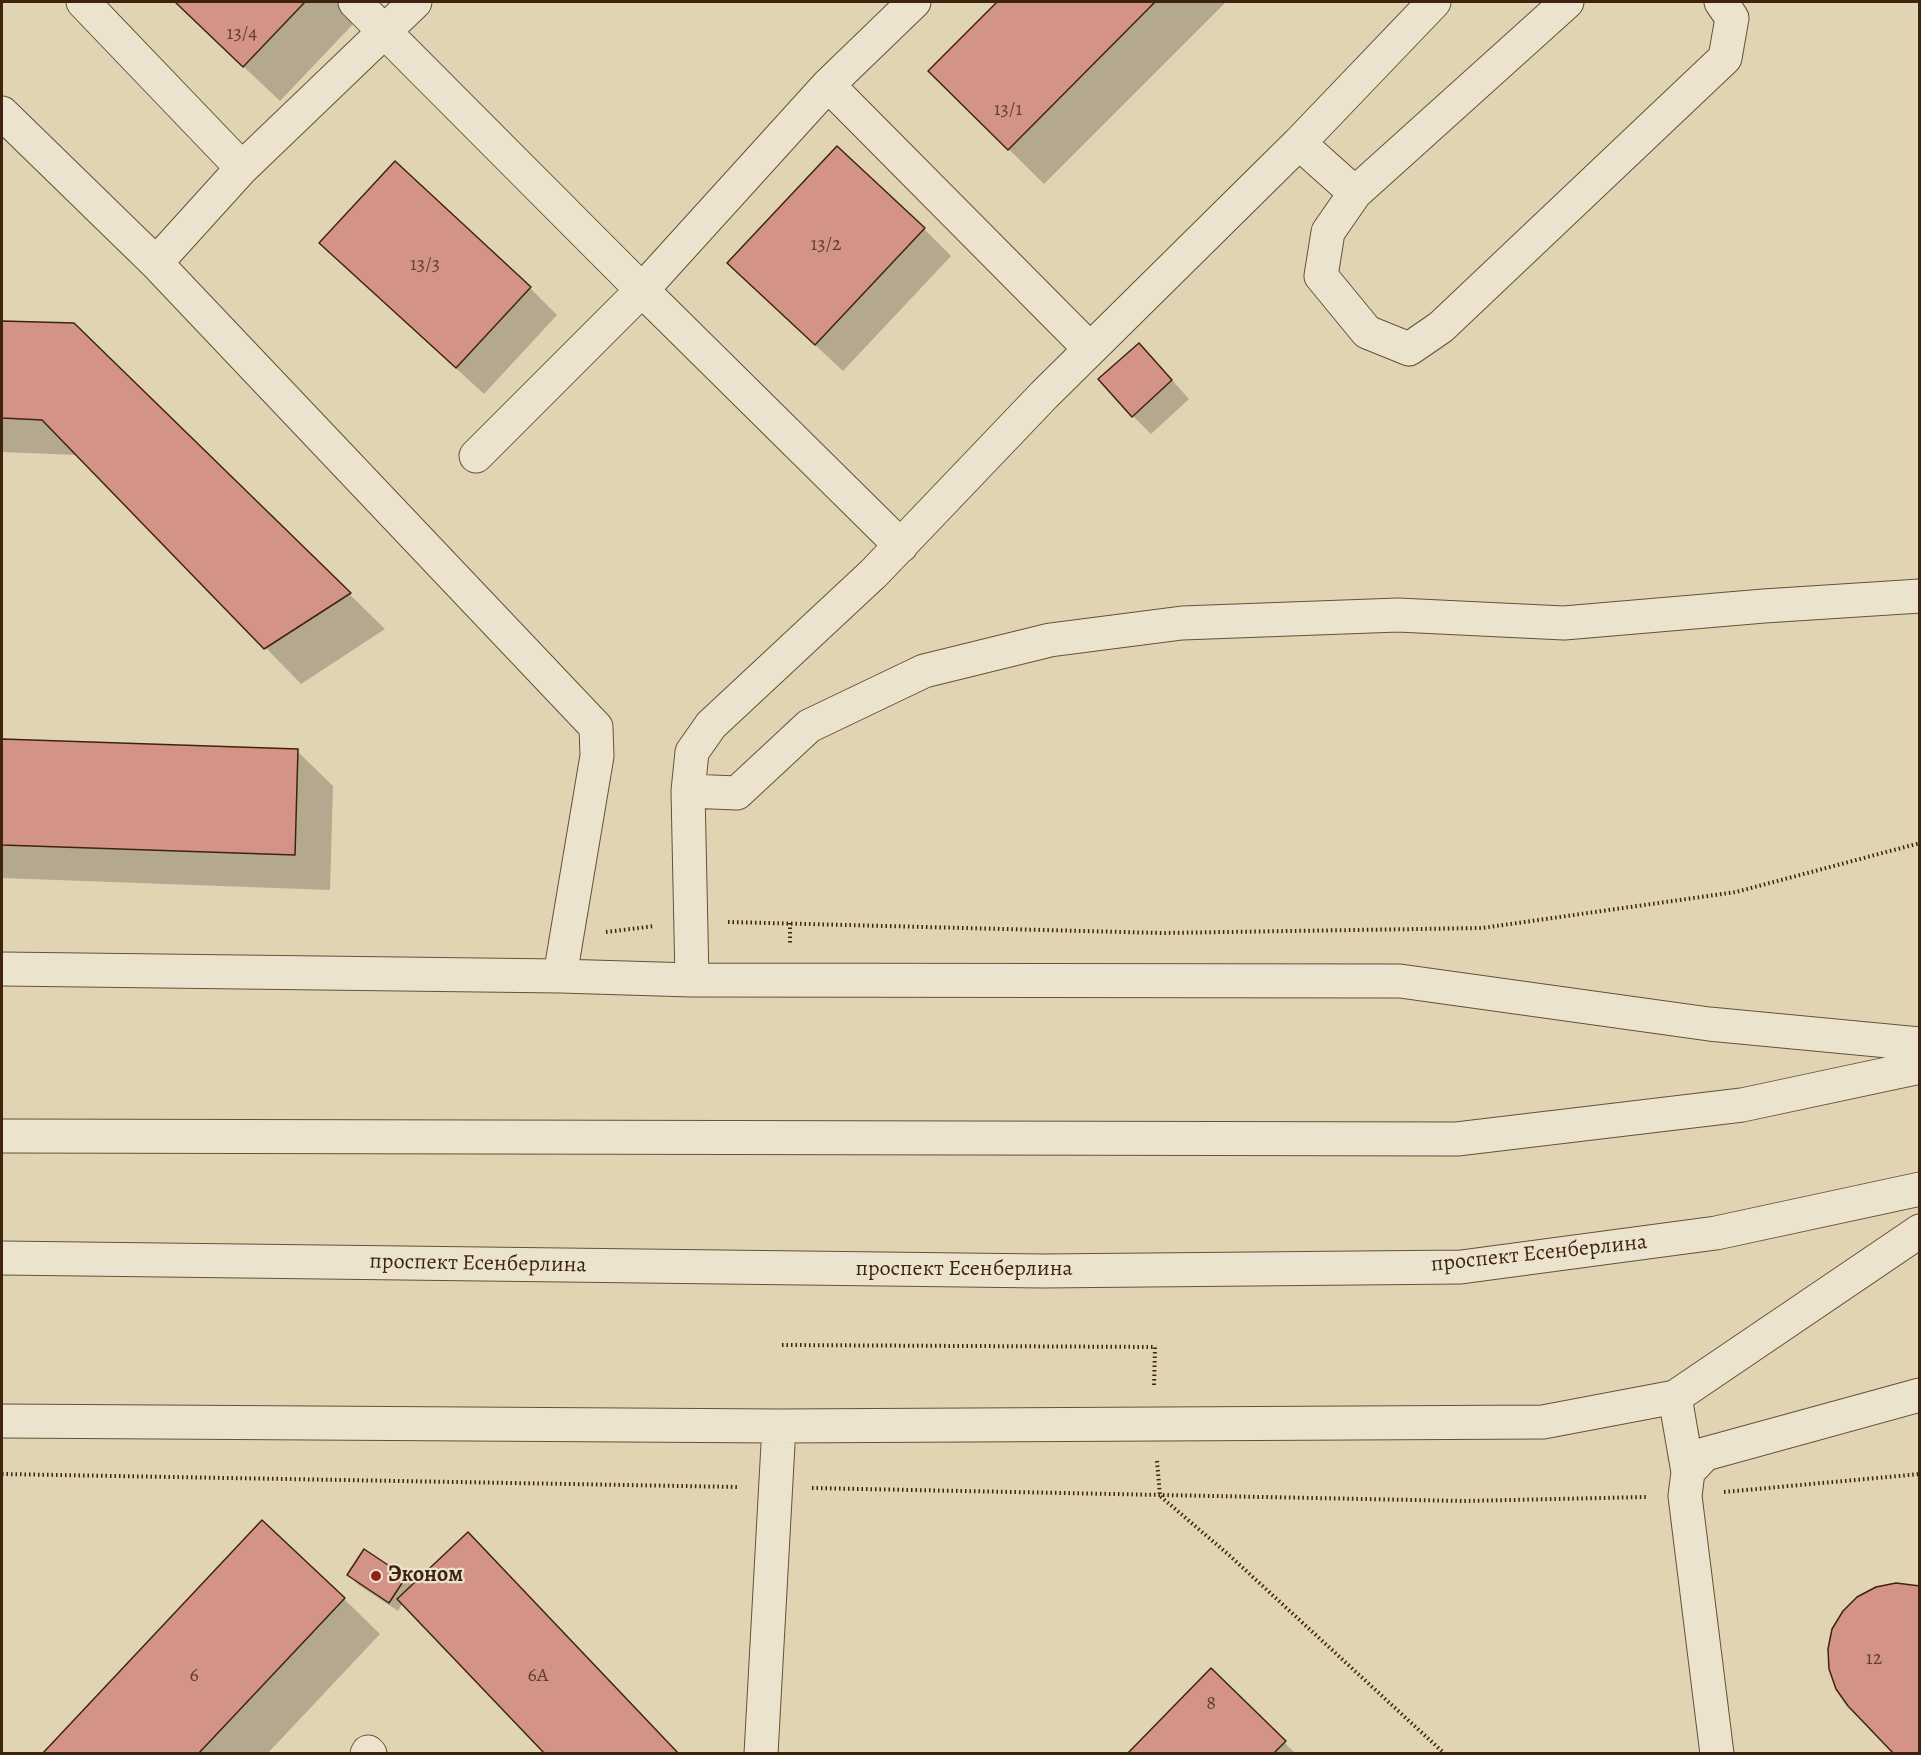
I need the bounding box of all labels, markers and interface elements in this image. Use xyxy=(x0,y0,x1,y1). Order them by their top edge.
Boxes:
house number: 13/4 xyxy=(227,22,257,46)
house number: 13/1 xyxy=(994,98,1022,122)
house number: 13/2 xyxy=(810,233,842,257)
house number: 13/3 xyxy=(410,253,440,277)
street label: проспект Есенберлина xyxy=(1430,1230,1648,1278)
street label: проспект Есенберлина xyxy=(369,1249,587,1279)
street label: проспект Есенберлина xyxy=(855,1257,1073,1283)
place label: Эконом xyxy=(388,1563,463,1589)
marker: Эконом xyxy=(369,1569,383,1583)
house number: 12 xyxy=(1866,1647,1882,1671)
house number: 6 xyxy=(189,1664,199,1688)
house number: 6А xyxy=(528,1664,548,1688)
house number: 8 xyxy=(1206,1692,1216,1716)

